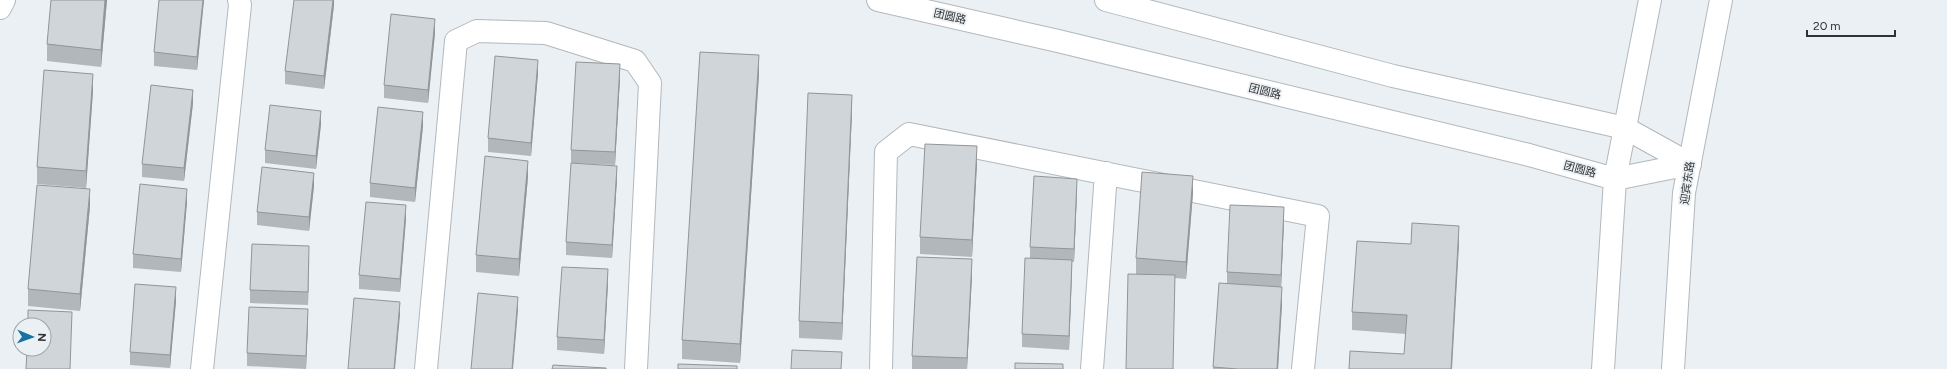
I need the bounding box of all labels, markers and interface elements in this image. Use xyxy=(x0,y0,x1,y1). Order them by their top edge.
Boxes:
street label: 团圆路 xyxy=(932,6,967,27)
scale bar xyxy=(1807,12,1895,38)
text: 20 m xyxy=(1813,19,1841,33)
street label: 团圆路 xyxy=(1247,81,1282,102)
street label: 团圆路 xyxy=(1562,159,1597,180)
street label: 迎宾东路 xyxy=(1678,160,1697,206)
north arrow xyxy=(12,317,52,357)
text: N xyxy=(35,333,48,342)

